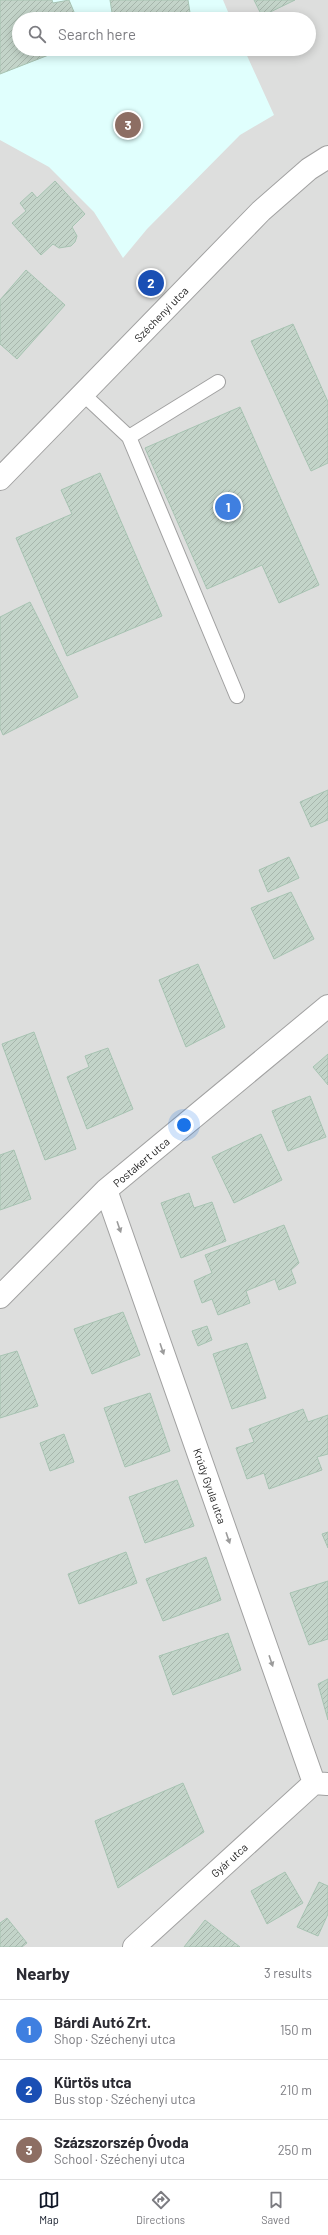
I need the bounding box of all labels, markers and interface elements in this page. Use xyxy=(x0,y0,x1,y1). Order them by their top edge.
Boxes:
search box xyxy=(12,12,316,56)
icon: search xyxy=(26,23,48,45)
text: Search here xyxy=(58,25,136,43)
pin: 3 xyxy=(115,110,141,140)
pin: 2 xyxy=(138,268,164,298)
street label: Széchenyi utca xyxy=(131,284,191,344)
pin: 1 xyxy=(215,492,241,522)
your location xyxy=(174,1115,194,1135)
street label: Postakert utca xyxy=(110,1135,172,1189)
one-way arrow xyxy=(117,1221,123,1233)
one-way arrow xyxy=(159,1344,165,1356)
street label: Krúdy Gyula utca xyxy=(191,1446,229,1526)
one-way arrow xyxy=(225,1533,231,1545)
one-way arrow xyxy=(268,1655,274,1667)
street label: Gyár utca xyxy=(208,1840,250,1880)
text: Nearby xyxy=(16,1963,70,1983)
text: 3 results xyxy=(264,1965,312,1981)
text: Bárdi Autó Zrt. xyxy=(54,2013,151,2031)
text: 1 xyxy=(27,2022,31,2038)
text: 150 m xyxy=(280,2022,312,2038)
text: Shop · Széchenyi utca xyxy=(54,2031,175,2047)
text: Kürtös utca xyxy=(54,2073,132,2091)
text: 2 xyxy=(25,2082,33,2098)
text: 210 m xyxy=(280,2082,312,2098)
text: Bus stop · Széchenyi utca xyxy=(54,2091,195,2107)
text: Százszorszép Óvoda xyxy=(54,2133,189,2151)
text: 3 xyxy=(25,2142,33,2158)
text: 250 m xyxy=(278,2142,312,2158)
text: School · Széchenyi utca xyxy=(54,2151,185,2167)
tab: Map xyxy=(38,2189,60,2226)
tab: Directions xyxy=(136,2189,185,2226)
tab: Saved xyxy=(261,2189,290,2226)

